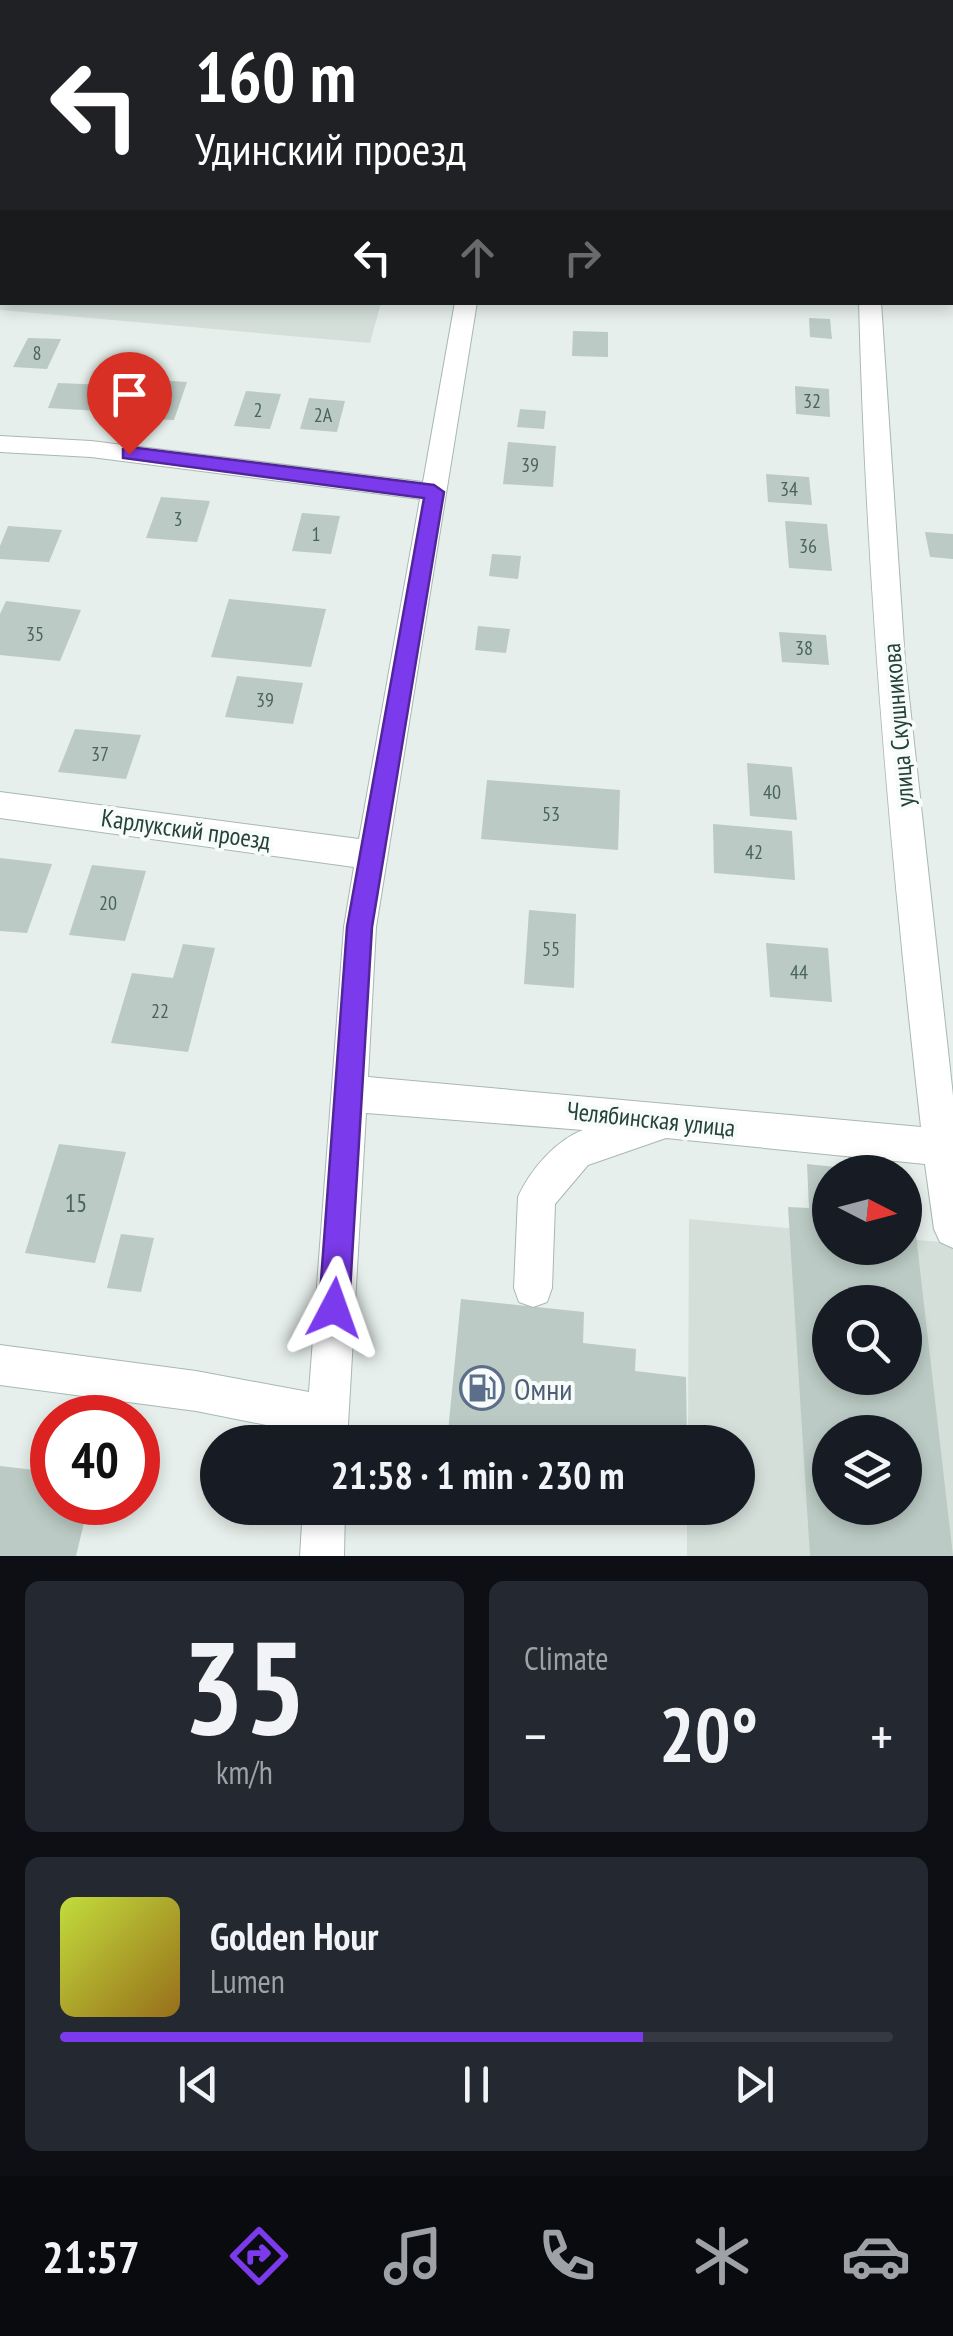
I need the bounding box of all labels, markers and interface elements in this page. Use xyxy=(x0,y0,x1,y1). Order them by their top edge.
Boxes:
text: 160 m xyxy=(195,31,356,121)
icon: left xyxy=(30,40,160,170)
text: Удинский проезд xyxy=(195,119,466,177)
icon: left xyxy=(345,230,400,285)
icon: ahead xyxy=(450,230,505,285)
icon: right xyxy=(555,230,610,285)
house number: 8 xyxy=(33,340,42,366)
pin xyxy=(87,352,172,455)
icon: arrive xyxy=(102,367,157,422)
house number: 32 xyxy=(803,388,821,414)
house number: 2 xyxy=(254,397,263,423)
house number: 2А xyxy=(314,402,333,428)
house number: 39 xyxy=(521,452,539,478)
house number: 34 xyxy=(780,476,798,502)
house number: 3 xyxy=(174,506,183,532)
house number: 1 xyxy=(312,521,321,547)
house number: 36 xyxy=(799,533,817,559)
house number: 35 xyxy=(26,621,44,647)
house number: 38 xyxy=(795,635,813,661)
street label: улица Скушникова xyxy=(875,642,921,808)
house number: 39 xyxy=(256,687,274,713)
house number: 37 xyxy=(91,741,109,767)
house number: 40 xyxy=(763,779,781,805)
street label: Карлукский проезд xyxy=(99,801,273,857)
house number: 53 xyxy=(542,801,560,827)
house number: 42 xyxy=(745,839,763,865)
house number: 20 xyxy=(99,890,117,916)
house number: 55 xyxy=(542,936,560,962)
house number: 44 xyxy=(790,959,808,985)
house number: 22 xyxy=(151,998,169,1024)
street label: Челябинская улица xyxy=(565,1094,737,1144)
north arrow xyxy=(812,1155,922,1265)
map controls xyxy=(812,1155,922,1525)
house number: 15 xyxy=(65,1187,87,1219)
position arrow xyxy=(282,1256,386,1360)
button: search xyxy=(812,1285,922,1395)
fuel station icon: Омни xyxy=(459,1365,505,1411)
place label: Омни xyxy=(514,1369,572,1408)
speed limit sign: 40 xyxy=(30,1395,160,1525)
button: layers xyxy=(812,1415,922,1525)
text: 21:58 · 1 min · 230 m xyxy=(331,1450,624,1499)
text: 35 xyxy=(182,1602,307,1770)
text: Climate xyxy=(524,1637,608,1679)
text: 20° xyxy=(659,1686,758,1783)
text: − xyxy=(524,1700,547,1771)
text: + xyxy=(870,1700,893,1771)
text: km/h xyxy=(216,1751,273,1793)
text: Golden Hour xyxy=(210,1911,379,1960)
text: Lumen xyxy=(210,1960,285,2002)
icon: previous xyxy=(171,2057,226,2112)
icon: pause xyxy=(449,2057,504,2112)
icon: next xyxy=(727,2057,782,2112)
icon: directions xyxy=(224,2221,294,2291)
icon: music xyxy=(378,2221,448,2291)
icon: phone xyxy=(532,2221,602,2291)
icon: climate xyxy=(687,2221,757,2291)
icon: car xyxy=(841,2221,911,2291)
text: 21:57 xyxy=(42,2227,139,2285)

